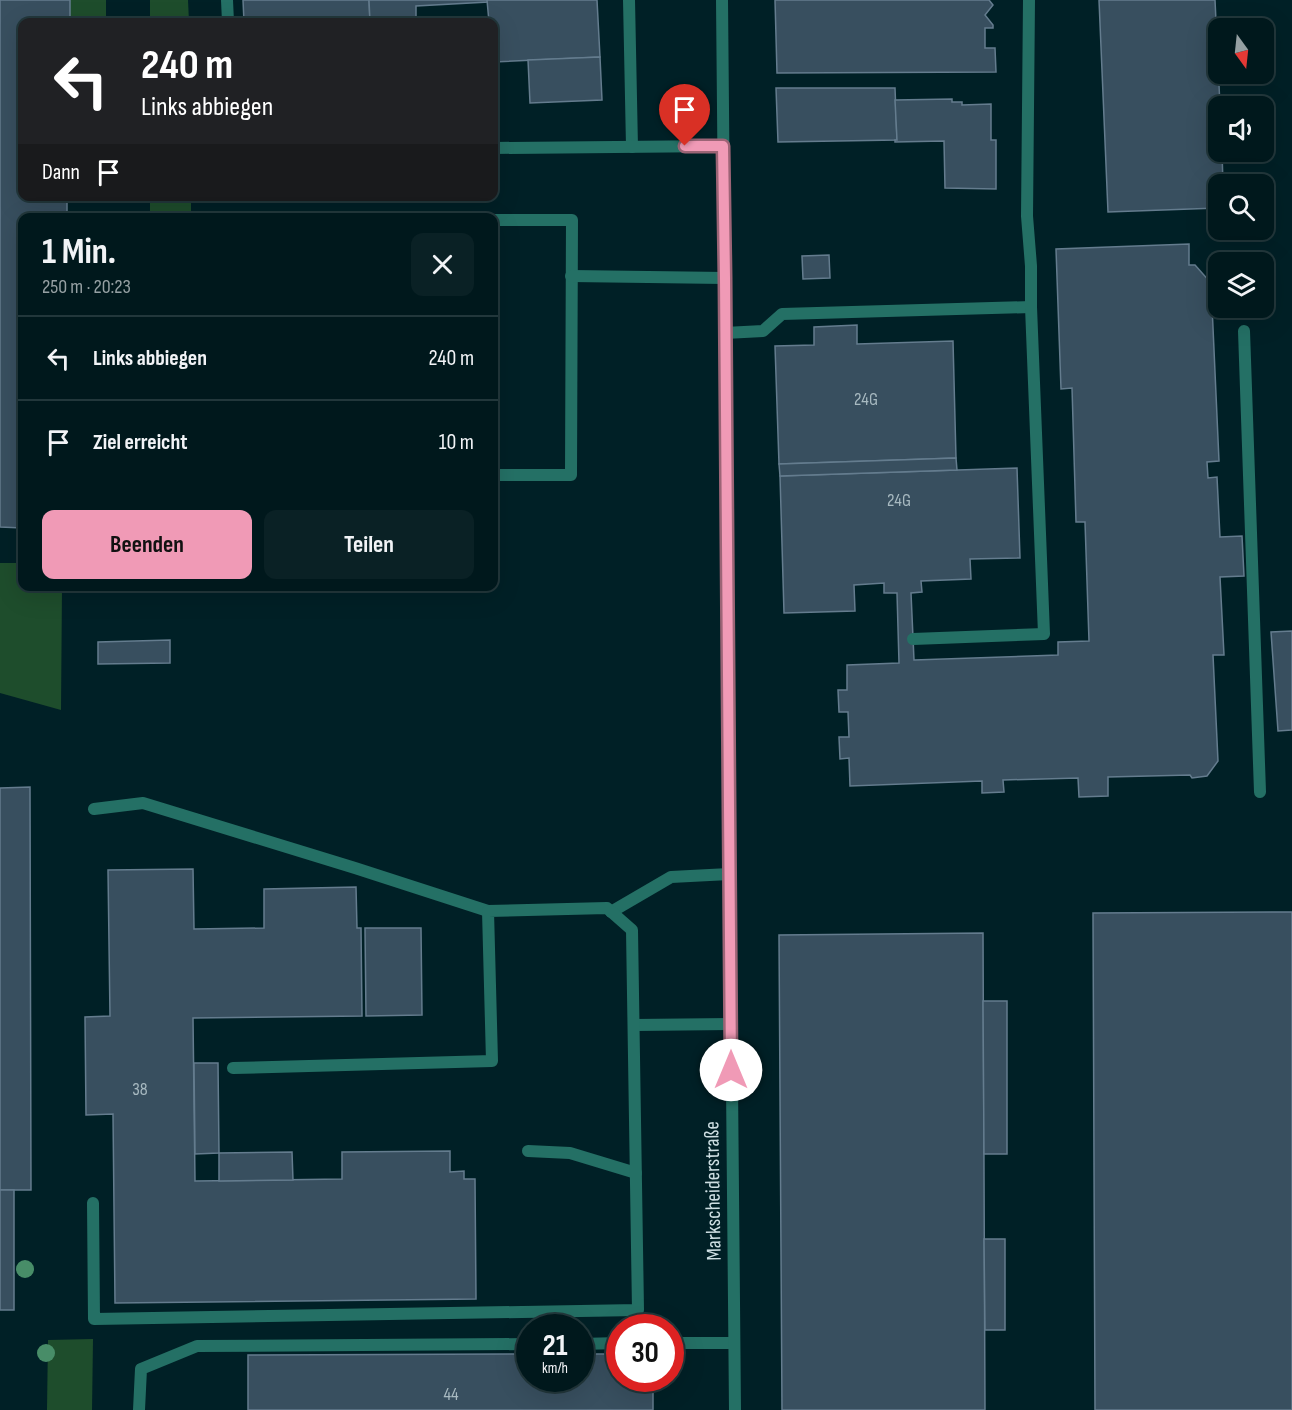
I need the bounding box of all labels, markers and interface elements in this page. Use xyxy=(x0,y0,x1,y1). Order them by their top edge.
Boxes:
north arrow xyxy=(1208,18,1274,84)
map controls xyxy=(1208,18,1274,318)
text: 240 m xyxy=(141,40,233,91)
icon: left xyxy=(42,42,120,120)
pin xyxy=(659,84,710,146)
text: Links abbiegen xyxy=(141,91,273,123)
icon: arrive xyxy=(668,93,701,126)
button: sound xyxy=(1208,96,1274,162)
icon: arrive xyxy=(92,156,125,189)
text: Dann xyxy=(42,159,80,186)
button: search xyxy=(1208,174,1274,240)
text: 1 Min. xyxy=(42,231,116,274)
button: close xyxy=(411,233,474,296)
button: layers xyxy=(1208,252,1274,318)
text: 250 m · 20:23 xyxy=(42,275,131,299)
icon: left xyxy=(42,342,75,375)
text: Links abbiegen xyxy=(93,345,207,372)
text: 240 m xyxy=(428,345,474,372)
house number: 24G xyxy=(854,389,878,410)
icon: arrive xyxy=(42,426,75,459)
text: Ziel erreicht xyxy=(93,429,188,456)
text: 10 m xyxy=(439,429,474,456)
house number: 24G xyxy=(887,490,911,511)
button: Beenden xyxy=(42,510,252,579)
button: Teilen xyxy=(264,510,474,579)
position arrow xyxy=(699,1038,763,1102)
house number: 38 xyxy=(132,1079,148,1100)
street label: Markscheiderstraße xyxy=(699,1121,727,1261)
speed limit sign: 30 xyxy=(606,1314,684,1392)
text: 21 xyxy=(543,1328,567,1364)
text: km/h xyxy=(542,1359,568,1378)
house number: 44 xyxy=(443,1384,459,1405)

